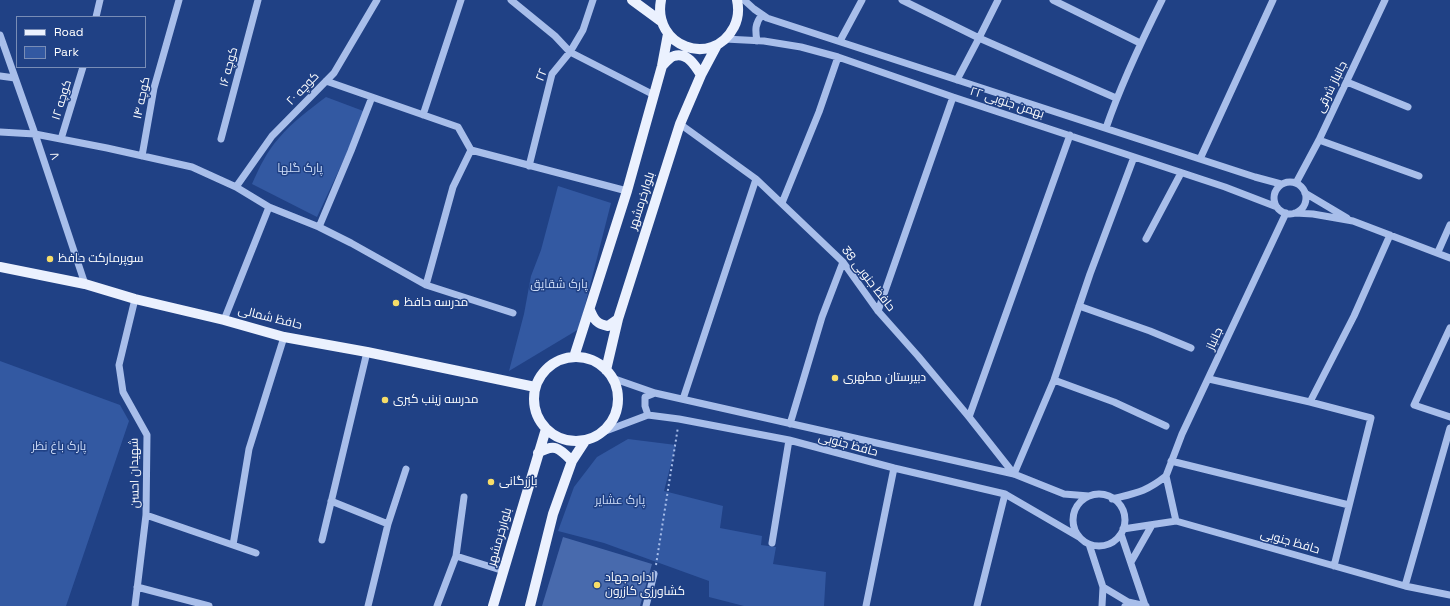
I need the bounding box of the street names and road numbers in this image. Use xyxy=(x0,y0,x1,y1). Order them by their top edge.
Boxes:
street label: کوچه ۱۶ xyxy=(217,46,241,88)
street label: جانباز شرقی xyxy=(1313,59,1351,115)
street label: ۲۲ xyxy=(533,66,551,84)
street label: کوچه ۲۰ xyxy=(284,69,322,109)
street label: کوچه ۱۴ xyxy=(131,76,153,120)
street label: کوچه ۱۲ xyxy=(49,78,75,122)
street label: ۲۲ بهمن جنوبی xyxy=(968,84,1046,122)
street label: ۸ xyxy=(46,150,62,162)
street label: بلوارخرمشهر xyxy=(626,170,658,232)
street label: حافظ جنوبی 38 xyxy=(838,243,898,315)
street label: حافظ شمالی xyxy=(236,303,304,333)
street label: جانباز xyxy=(1203,325,1227,353)
street label: حافظ جنوبی xyxy=(817,430,879,460)
street label: شهیدان احسن xyxy=(127,438,143,508)
street label: بلوارخرمشهر xyxy=(485,506,515,568)
street label: حافظ جنوبی xyxy=(1259,527,1321,557)

